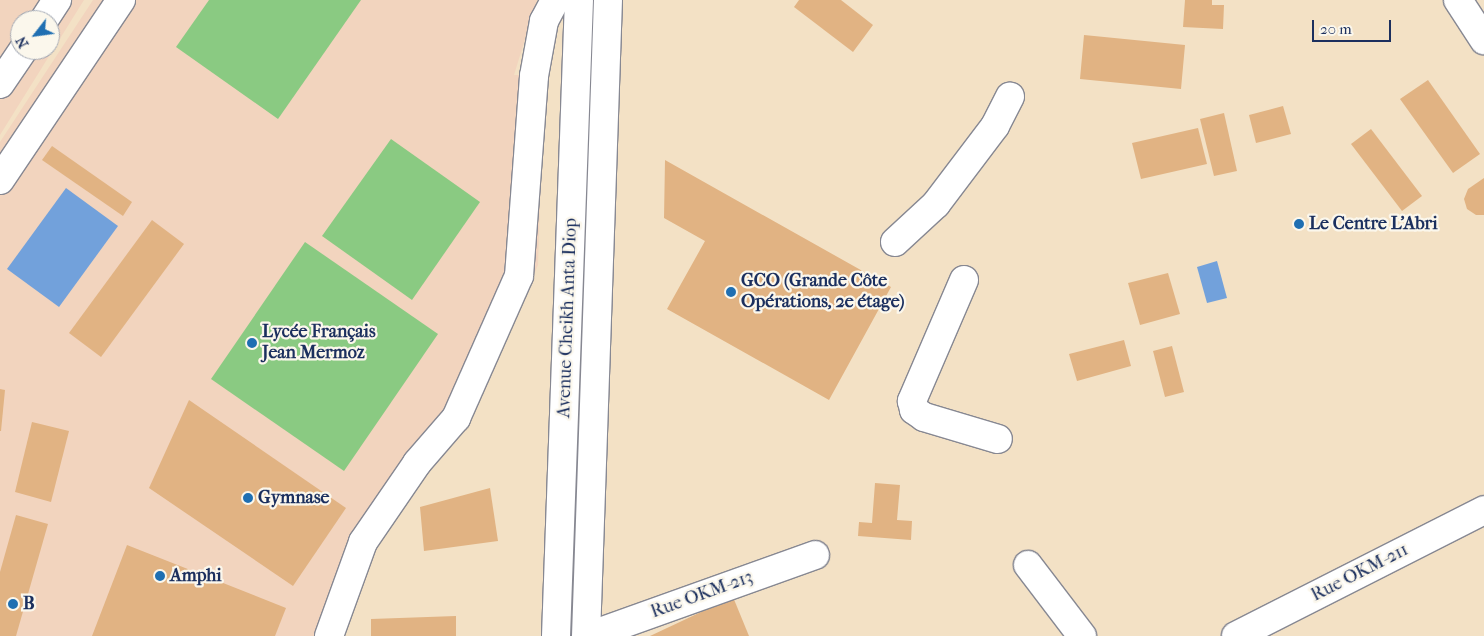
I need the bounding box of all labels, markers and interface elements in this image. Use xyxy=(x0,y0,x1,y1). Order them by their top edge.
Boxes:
north arrow xyxy=(10,10,60,60)
scale bar xyxy=(1314,10,1393,42)
text: 20 m xyxy=(1320,20,1352,38)
text: N xyxy=(12,33,32,51)
place label: Le Centre L'Abri xyxy=(1309,213,1438,235)
street label: Avenue Cheikh Anta Diop xyxy=(554,218,582,418)
marker: Le Centre L'Abri xyxy=(1293,218,1305,230)
place label: GCO (Grande Côte Opérations, 2e étage) xyxy=(741,271,905,314)
marker: GCO (Grande Côte Opérations, 2e étage) xyxy=(725,286,737,298)
place label: Lycée Français Jean Mermoz xyxy=(262,322,376,364)
marker: Lycée Français Jean Mermoz xyxy=(246,337,258,349)
place label: Gymnase xyxy=(258,487,329,509)
marker: Gymnase xyxy=(242,492,254,504)
street label: Rue OKM-211 xyxy=(1308,539,1412,607)
place label: Amphi xyxy=(170,565,222,587)
street label: Rue OKM-213 xyxy=(648,567,756,623)
marker: Amphi xyxy=(154,570,166,582)
place label: B xyxy=(23,593,35,615)
marker: B xyxy=(7,598,19,610)

